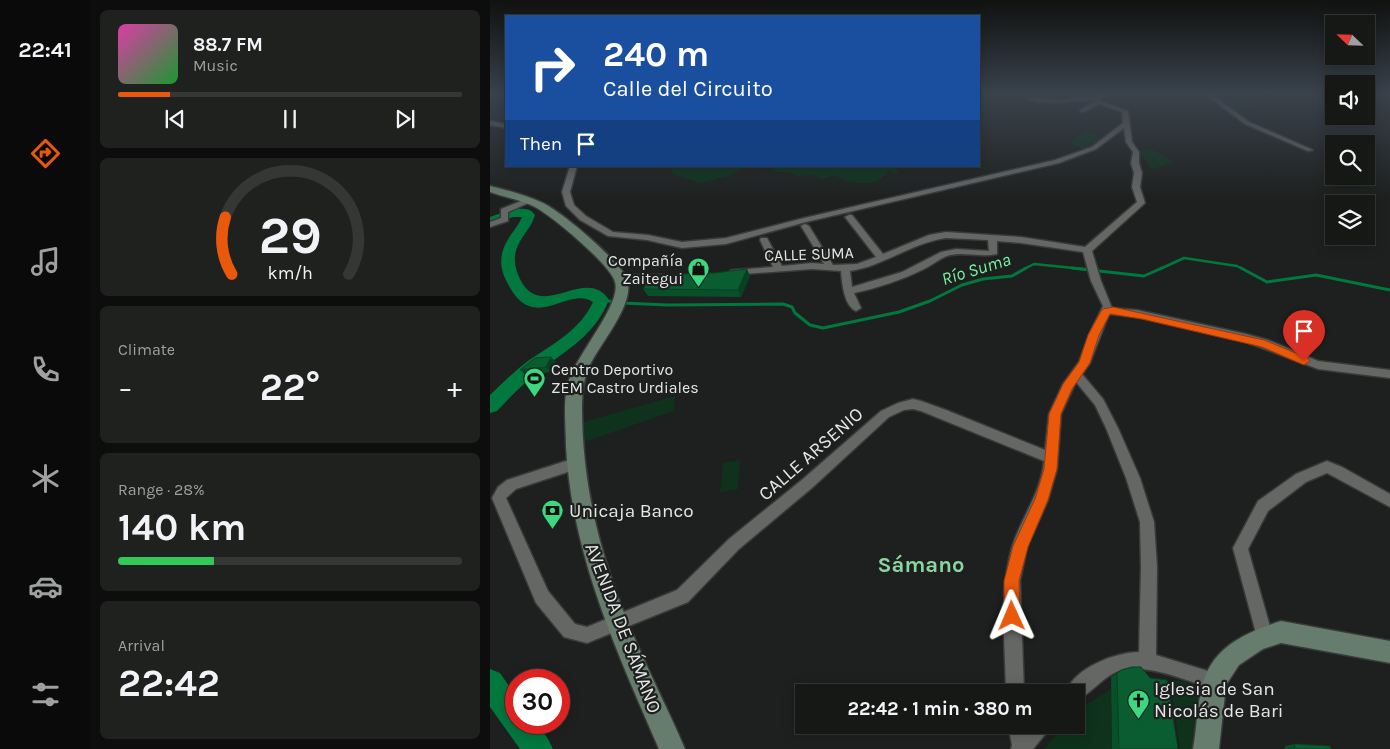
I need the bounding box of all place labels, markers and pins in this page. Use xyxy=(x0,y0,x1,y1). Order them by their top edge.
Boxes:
place label: Compañía Zaitegui xyxy=(608,251,683,288)
shop icon: Compañía Zaitegui xyxy=(687,257,711,288)
pin xyxy=(1283,310,1325,361)
place label: Centro Deportivo ZEM Castro Urdiales xyxy=(551,360,699,397)
sports icon: Centro Deportivo ZEM Castro Urdiales xyxy=(523,366,547,397)
bank icon: Unicaja Banco xyxy=(541,499,565,530)
place label: Unicaja Banco xyxy=(569,500,694,522)
place label: Iglesia de San Nicolás de Bari xyxy=(1154,678,1283,722)
church icon: Iglesia de San Nicolás de Bari xyxy=(1126,688,1150,719)

